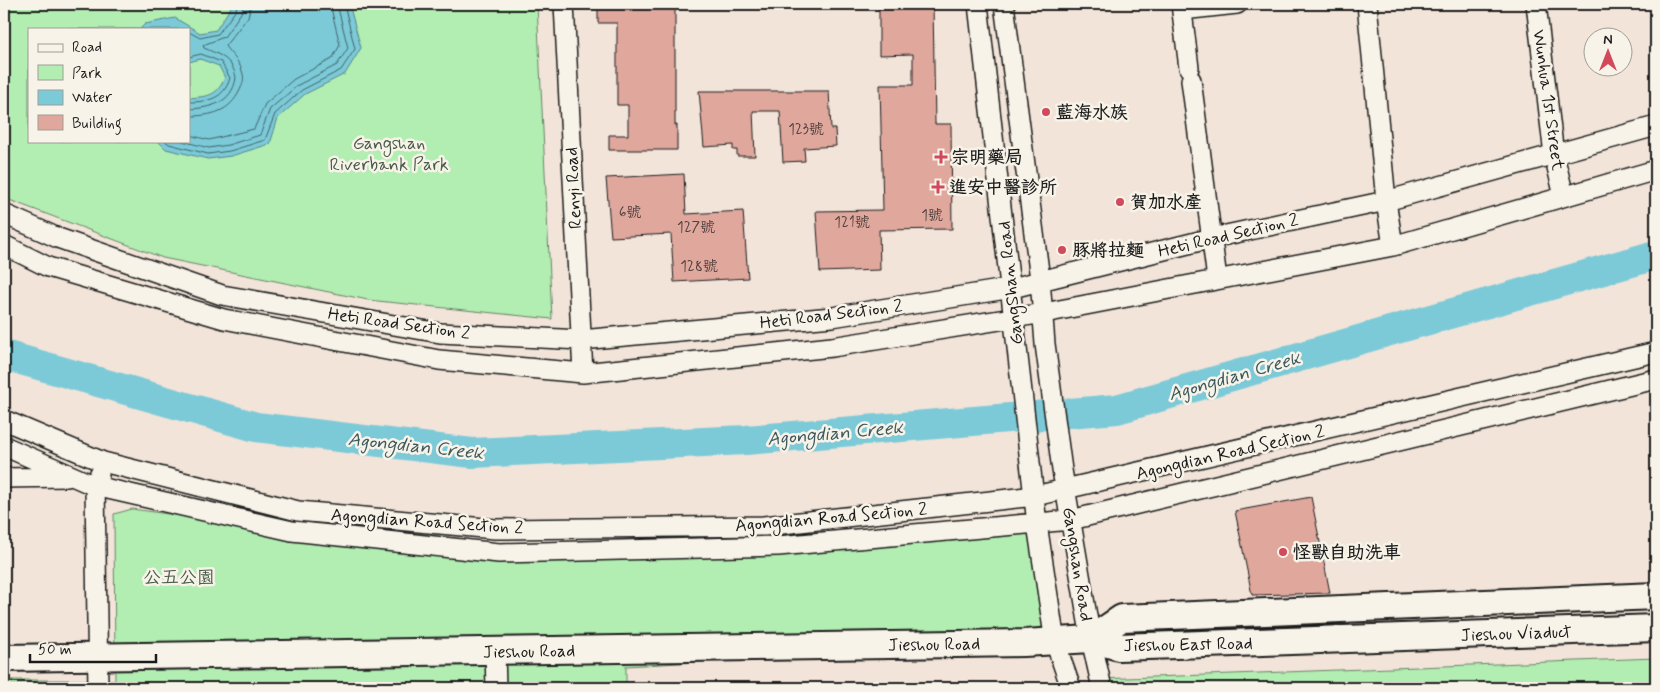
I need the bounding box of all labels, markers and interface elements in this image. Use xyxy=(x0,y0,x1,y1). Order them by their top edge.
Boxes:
legend xyxy=(28,28,190,142)
street label: Wunhua 1st Street xyxy=(1526,28,1570,172)
north arrow xyxy=(1582,28,1632,78)
text: N xyxy=(1603,31,1613,49)
text: Road xyxy=(72,38,102,58)
text: Park xyxy=(72,64,102,84)
text: Water xyxy=(72,88,112,108)
place label: 藍海水族 xyxy=(1056,101,1128,125)
marker: 藍海水族 xyxy=(1040,106,1052,118)
text: Building xyxy=(72,114,122,135)
house number: 123號 xyxy=(788,120,824,140)
park label: Gangshan Riverbank Park xyxy=(329,132,449,177)
street label: Renyi Road xyxy=(560,146,588,230)
place label: 宗明藥局 xyxy=(951,146,1023,170)
marker: 宗明藥局 xyxy=(935,151,947,163)
place label: 進安中醫診所 xyxy=(949,176,1057,200)
marker: 進安中醫診所 xyxy=(931,180,945,194)
place label: 賀加水產 xyxy=(1130,191,1202,215)
marker: 賀加水產 xyxy=(1114,196,1126,208)
house number: 6號 xyxy=(619,203,641,223)
house number: 1號 xyxy=(921,206,943,226)
street label: Heti Road Section 2 xyxy=(1156,208,1301,264)
house number: 121號 xyxy=(834,213,870,233)
house number: 127號 xyxy=(677,218,715,238)
street label: GangShan Road xyxy=(993,220,1030,346)
place label: 豚將拉麵 xyxy=(1072,239,1144,263)
marker: 豚將拉麵 xyxy=(1056,244,1068,256)
house number: 128號 xyxy=(680,257,718,277)
street label: Heti Road Section 2 xyxy=(758,294,904,336)
street label: Heti Road Section 2 xyxy=(326,302,472,346)
water label: Agongdian Creek xyxy=(1166,345,1305,409)
water label: Agongdian Creek xyxy=(766,415,905,454)
street label: Agongdian Road Section 2 xyxy=(1134,420,1327,487)
water label: Agongdian Creek xyxy=(347,427,486,468)
street label: Agongdian Road Section 2 xyxy=(734,498,928,539)
street label: Agongdian Road Section 2 xyxy=(330,503,524,542)
street label: Gangshan Road xyxy=(1055,505,1098,623)
place label: 怪獸自助洗車 xyxy=(1293,541,1401,565)
marker: 怪獸自助洗車 xyxy=(1277,546,1289,558)
park label: 公五公園 xyxy=(143,566,215,590)
street label: Jieshou Viaduct xyxy=(1460,620,1572,648)
scale bar xyxy=(30,632,156,664)
street label: Jieshou Road xyxy=(888,632,980,658)
street label: Jieshou East Road xyxy=(1123,632,1253,658)
street label: Jieshou Road xyxy=(483,639,575,665)
text: 50 m xyxy=(38,640,72,660)

